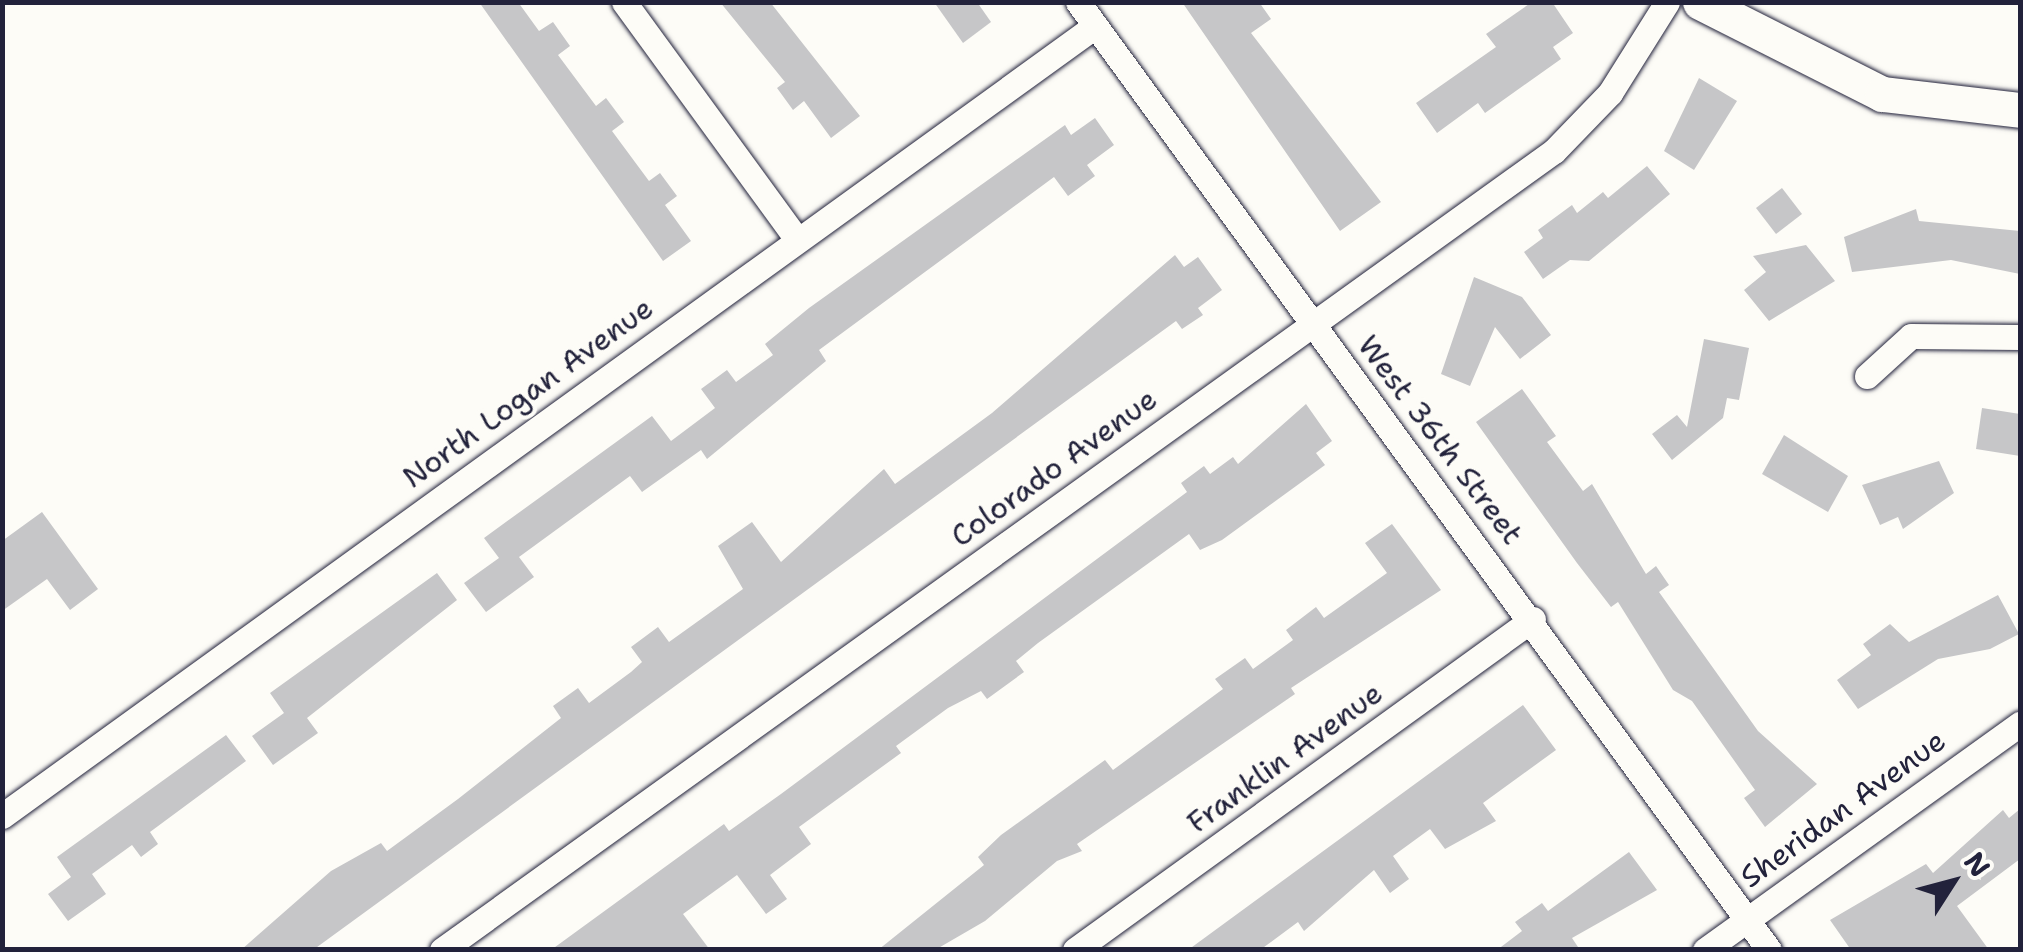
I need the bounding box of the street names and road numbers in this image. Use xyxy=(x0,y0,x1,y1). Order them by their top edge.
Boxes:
street label: North Logan Avenue xyxy=(396,290,660,496)
street label: West 36th Street xyxy=(1350,328,1530,552)
street label: Colorado Avenue xyxy=(944,381,1164,555)
street label: Franklin Avenue xyxy=(1180,675,1390,841)
street label: Sheridan Avenue xyxy=(1733,723,1953,895)

